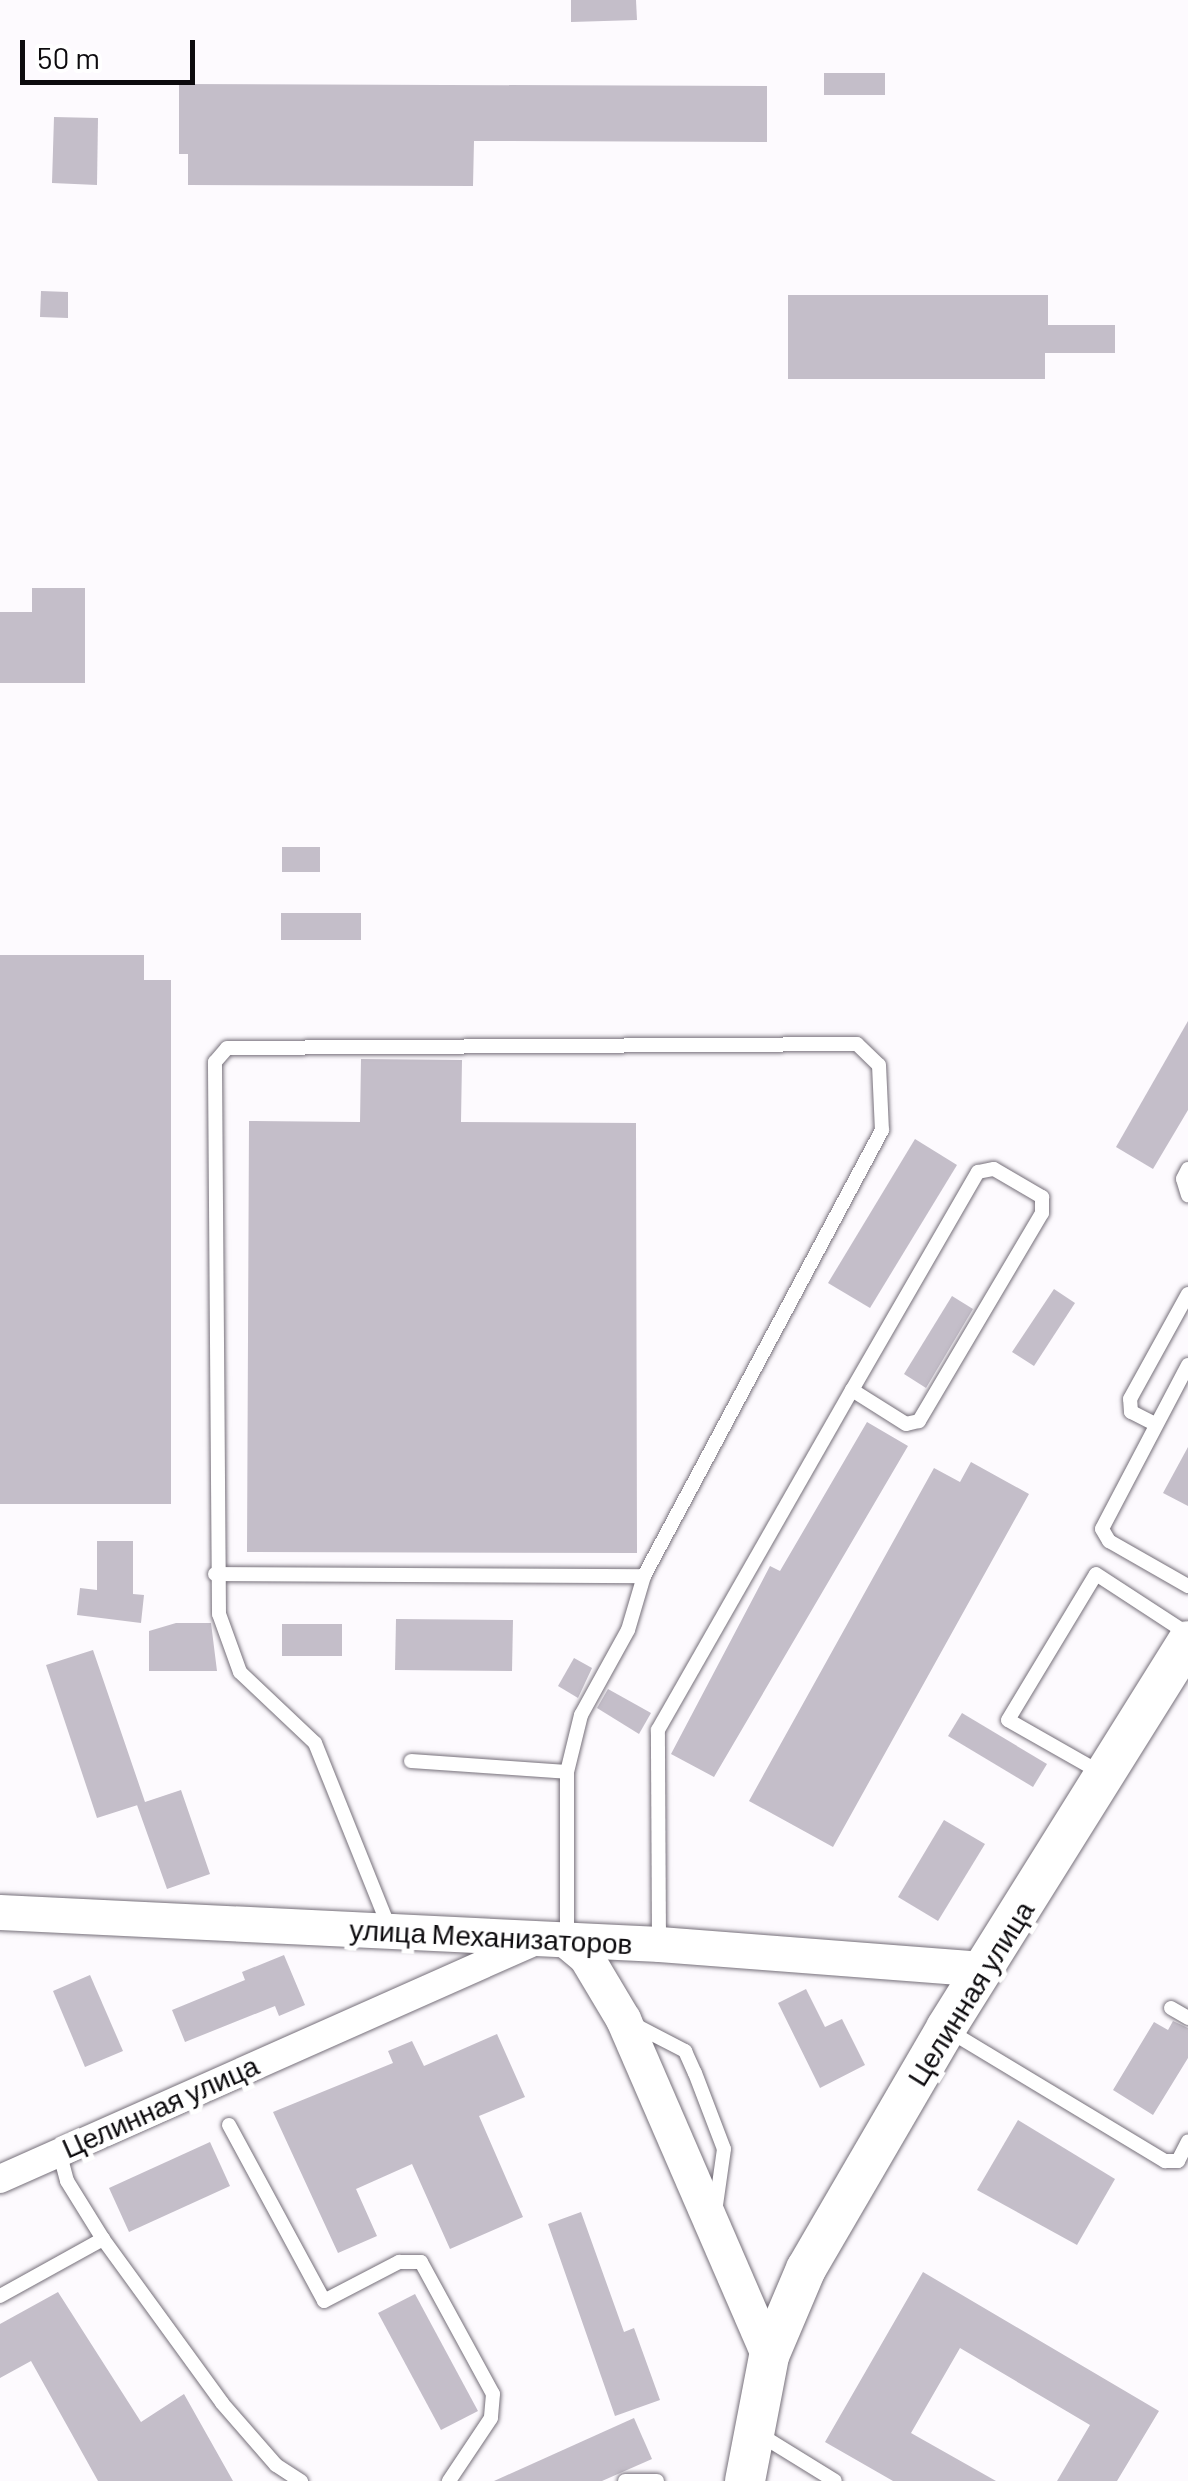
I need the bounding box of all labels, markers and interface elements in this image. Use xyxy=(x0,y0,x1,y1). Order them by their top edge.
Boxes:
scale bar xyxy=(25,20,200,82)
text: 50 m xyxy=(37,39,100,75)
street label: Целинная улица xyxy=(900,1894,1040,2092)
street label: улица Механизаторов xyxy=(349,1912,633,1960)
street label: Целинная улица xyxy=(57,2048,263,2164)

